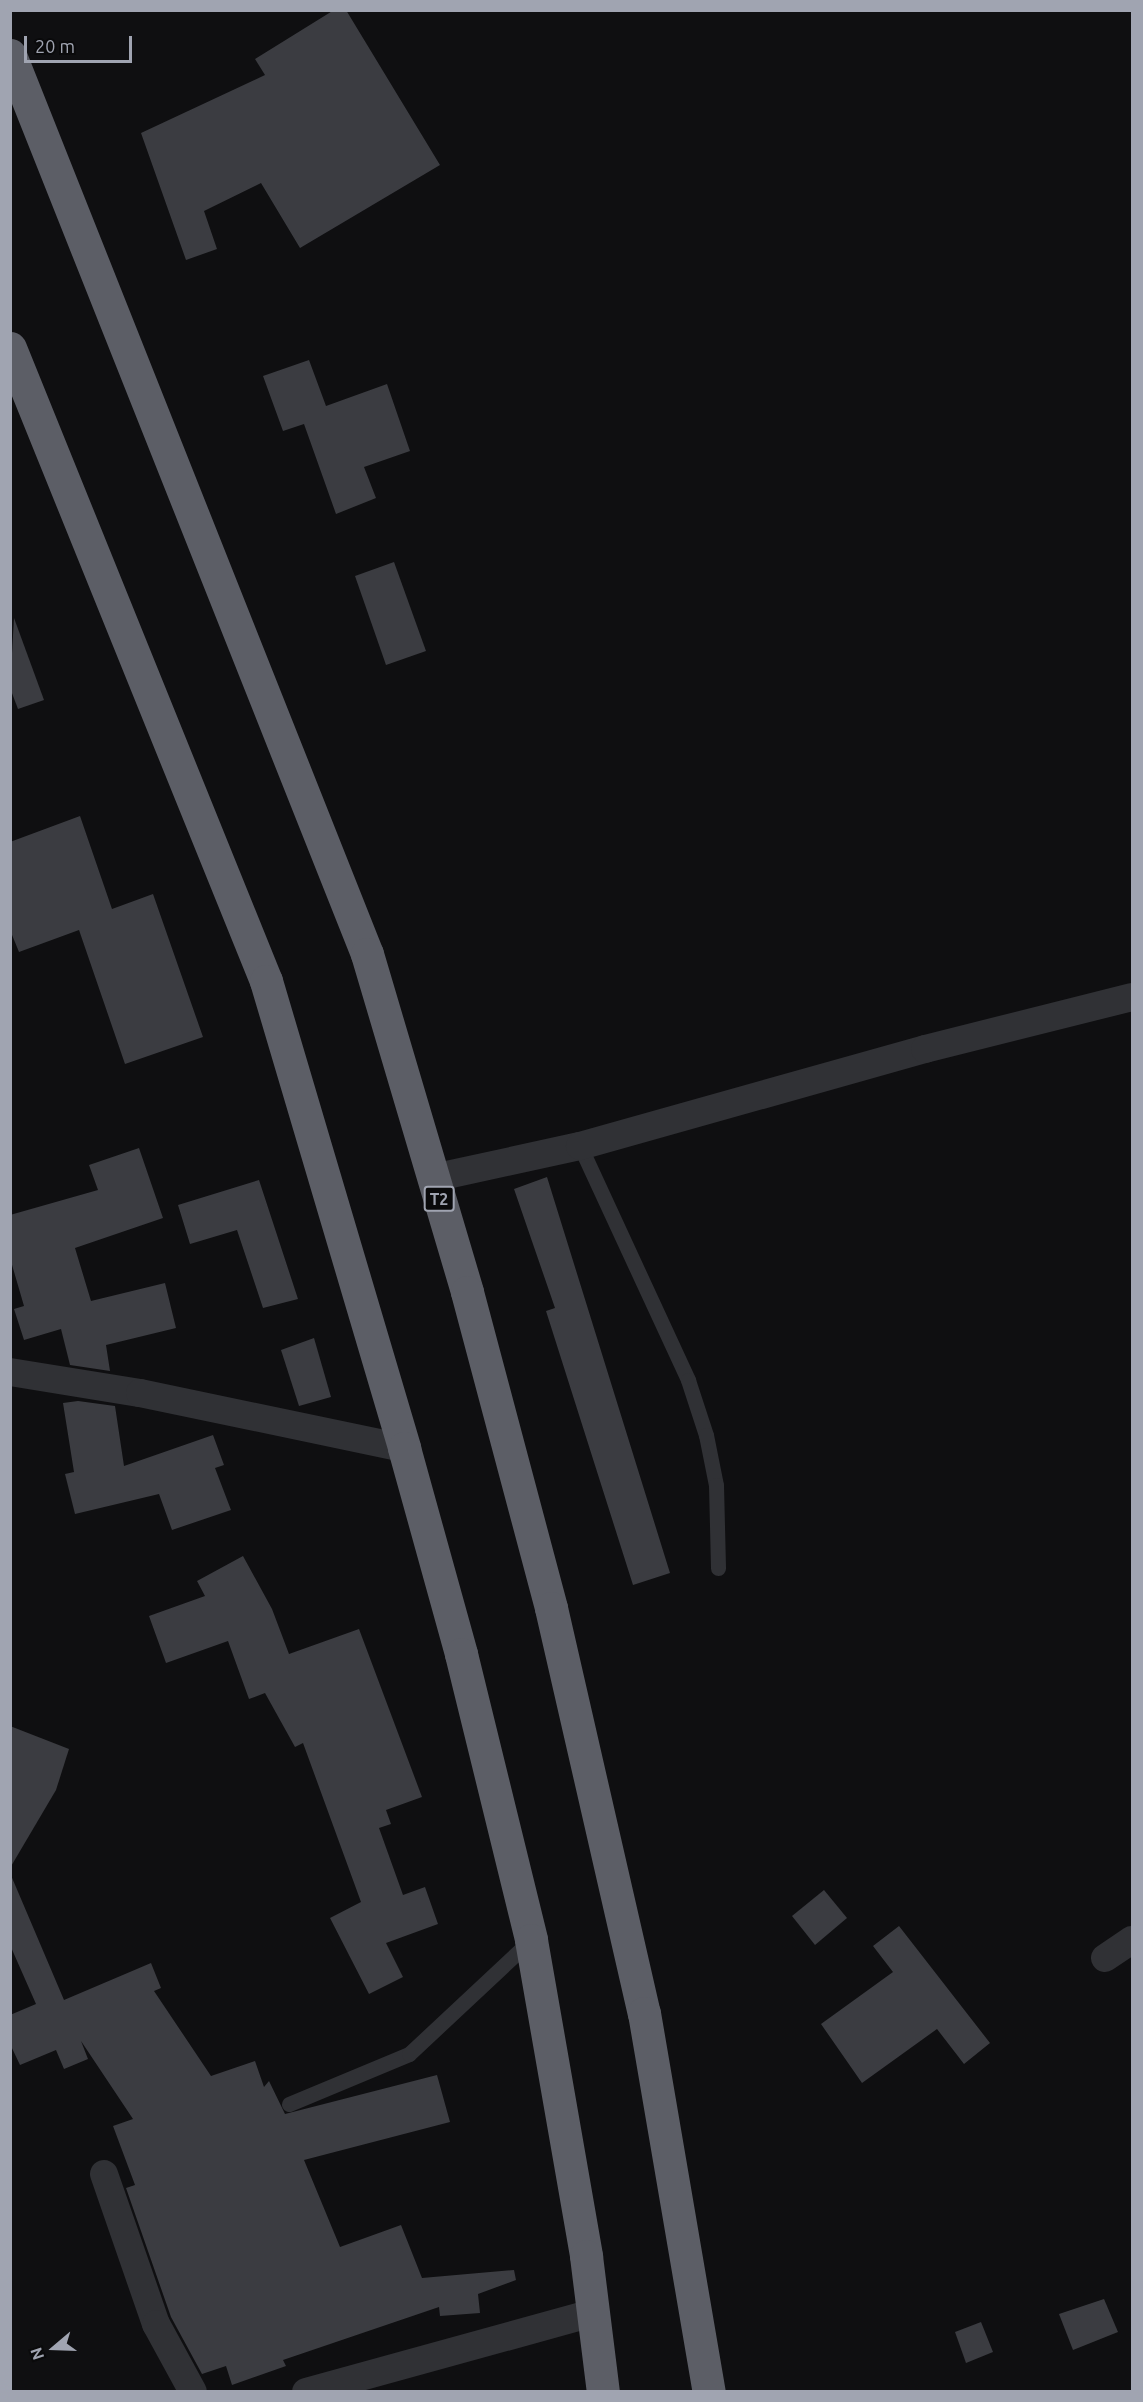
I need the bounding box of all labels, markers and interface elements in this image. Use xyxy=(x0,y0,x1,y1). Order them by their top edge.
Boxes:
scale bar xyxy=(27,24,135,62)
text: 20 m xyxy=(35,36,75,56)
road number: T2 xyxy=(422,1186,456,1212)
north arrow xyxy=(24,2318,84,2378)
text: N xyxy=(27,2345,47,2362)

